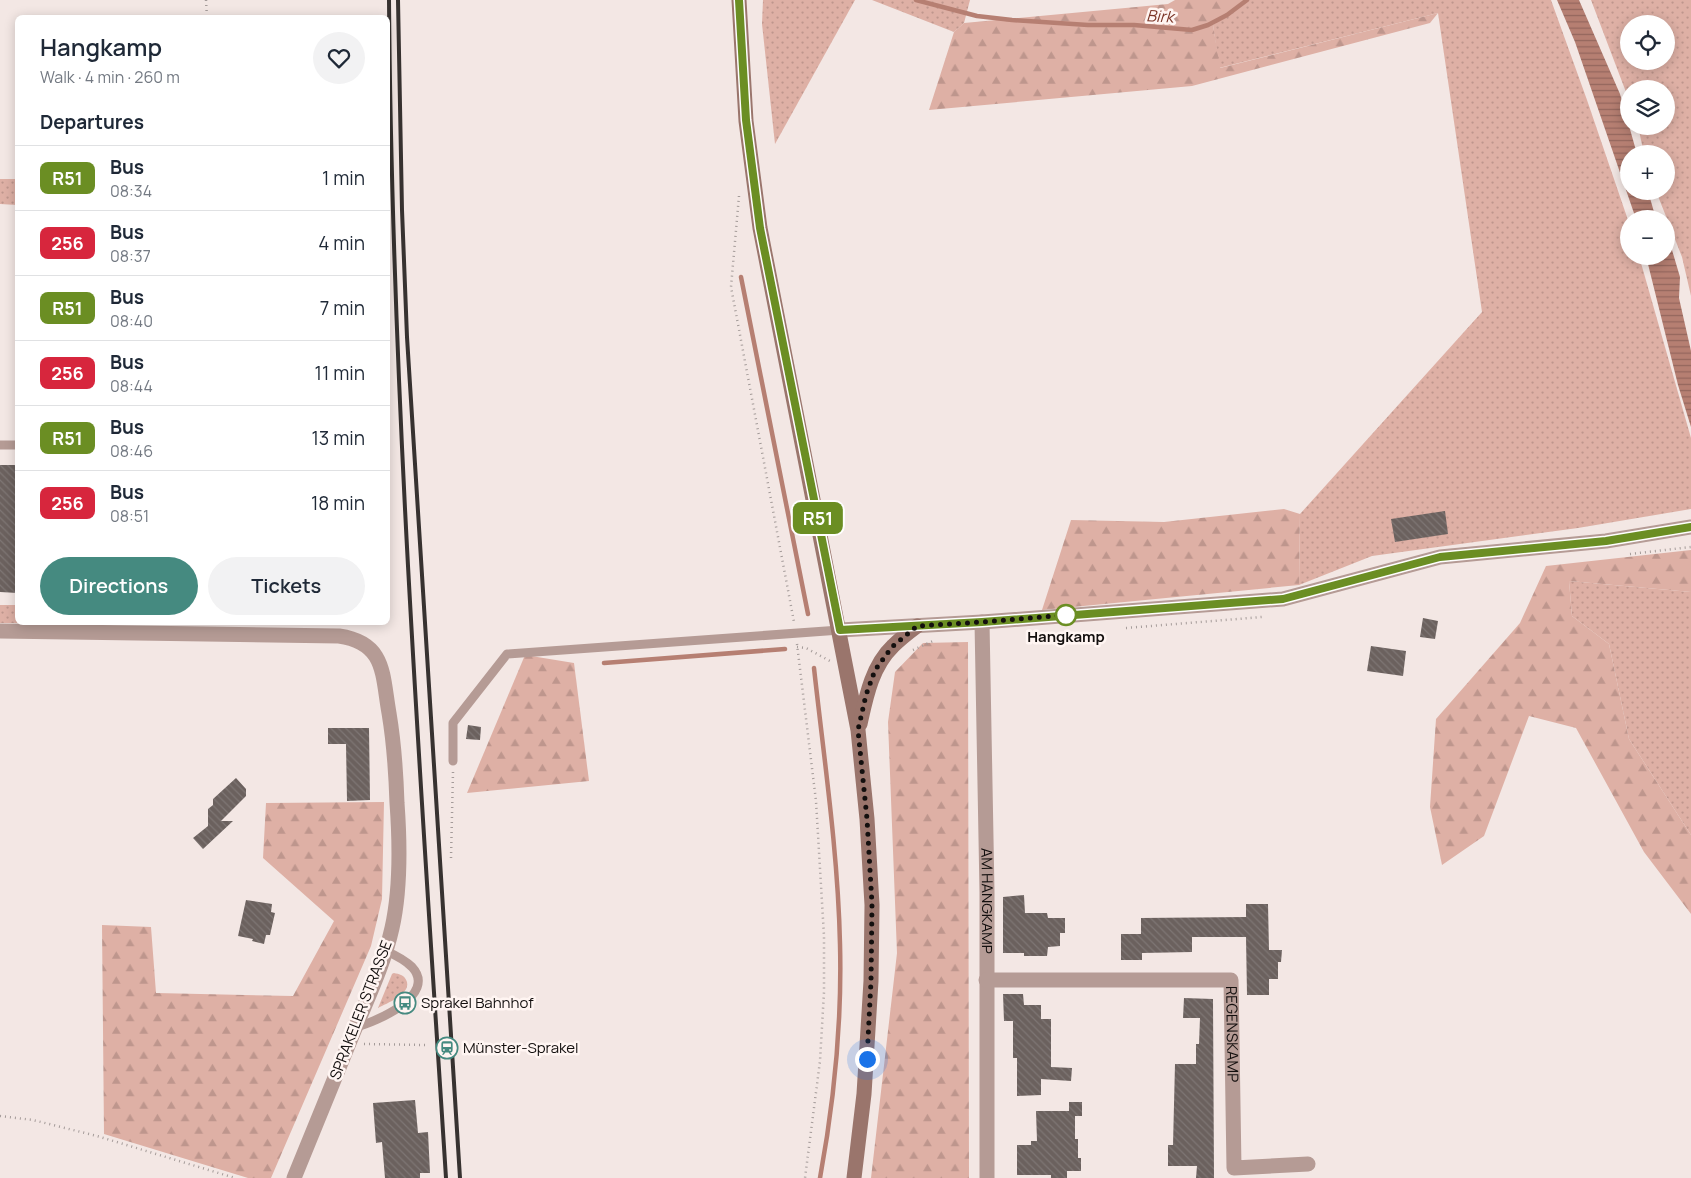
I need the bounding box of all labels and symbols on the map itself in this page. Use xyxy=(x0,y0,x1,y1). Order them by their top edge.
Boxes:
water label: Birk xyxy=(1146,4,1176,28)
line badge: R51 xyxy=(789,502,847,534)
marker: Hangkamp xyxy=(1055,604,1077,626)
place label: Hangkamp xyxy=(1027,626,1105,647)
street label: AM HANGKAMP xyxy=(976,848,998,954)
street label: SPRAKELER STRASSE xyxy=(324,937,397,1082)
street label: REGENSKAMP xyxy=(1221,986,1244,1082)
bus stop icon: Sprakel Bahnhof xyxy=(393,991,417,1015)
place label: Sprakel Bahnhof xyxy=(421,992,534,1013)
station icon: Münster-Sprakel xyxy=(435,1036,459,1060)
place label: Münster-Sprakel xyxy=(463,1037,579,1058)
your location xyxy=(855,1047,880,1072)

